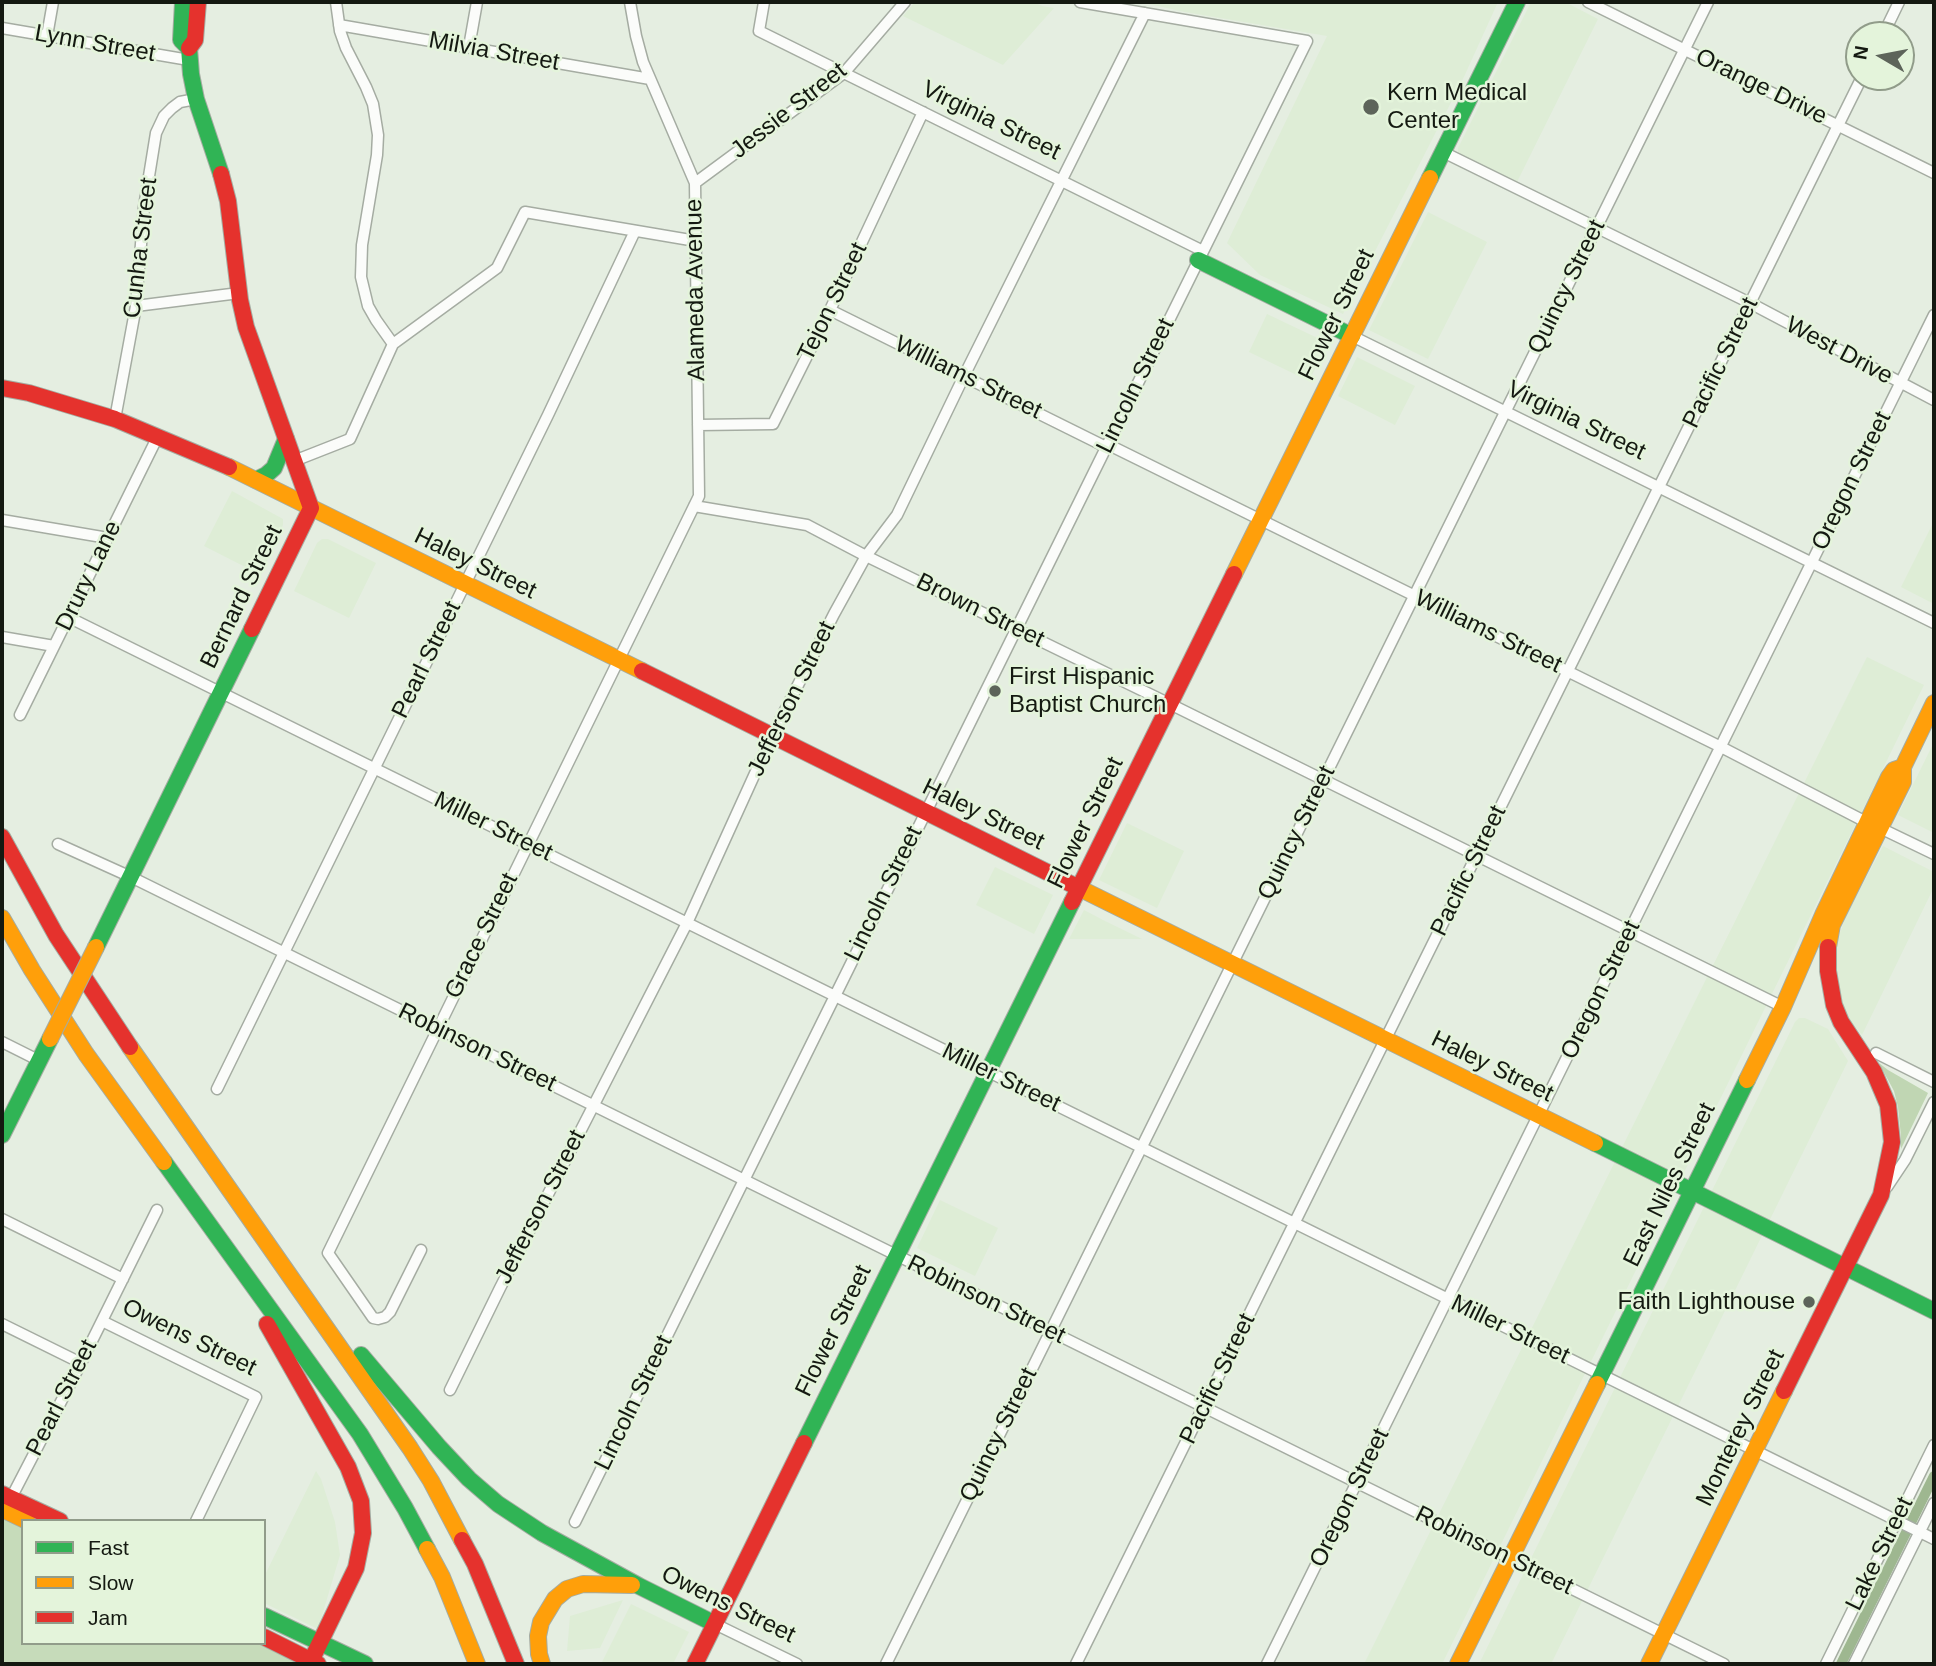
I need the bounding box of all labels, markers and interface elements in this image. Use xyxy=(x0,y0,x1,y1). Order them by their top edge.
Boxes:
street label: Lynn Street xyxy=(32,19,158,69)
north arrow xyxy=(1845,21,1915,91)
street label: Milvia Street xyxy=(426,26,562,78)
street label: Orange Drive xyxy=(1691,43,1831,131)
text: N xyxy=(1849,44,1872,61)
street label: Jessie Street xyxy=(725,57,853,165)
street label: Virginia Street xyxy=(917,75,1065,167)
place label: Kern Medical Center xyxy=(1387,79,1527,135)
marker: Kern Medical Center xyxy=(1361,97,1381,117)
street label: Cunha Street xyxy=(118,176,164,320)
street label: Alameda Avenue xyxy=(680,199,712,381)
street label: Quincy Street xyxy=(1522,215,1612,359)
street label: Tejon Street xyxy=(792,238,874,366)
street label: Flower Street xyxy=(1293,245,1381,385)
street label: Pacific Street xyxy=(1677,293,1765,433)
street label: West Drive xyxy=(1781,311,1897,391)
street label: Lincoln Street xyxy=(1091,314,1181,458)
street label: Williams Street xyxy=(890,330,1046,426)
street label: Virginia Street xyxy=(1502,375,1650,467)
street label: Oregon Street xyxy=(1806,407,1898,555)
street label: Drury Lane xyxy=(50,516,128,636)
street label: Bernard Street xyxy=(195,521,289,673)
street label: Haley Street xyxy=(409,522,541,606)
street label: Brown Street xyxy=(911,568,1049,654)
street label: Williams Street xyxy=(1410,584,1566,680)
street label: Pearl Street xyxy=(386,597,468,723)
street label: Jefferson Street xyxy=(742,617,842,781)
place label: First Hispanic Baptist Church xyxy=(1009,663,1166,719)
marker: First Hispanic Baptist Church xyxy=(987,683,1003,699)
street label: Flower Street xyxy=(1042,753,1130,893)
street label: Quincy Street xyxy=(1252,761,1342,905)
street label: Haley Street xyxy=(917,773,1049,857)
street label: Miller Street xyxy=(429,786,557,868)
street label: Pacific Street xyxy=(1425,801,1513,941)
street label: Lincoln Street xyxy=(839,822,929,966)
street label: Grace Street xyxy=(439,869,525,1003)
street label: Oregon Street xyxy=(1555,916,1647,1064)
street label: Robinson Street xyxy=(393,997,561,1099)
street label: Haley Street xyxy=(1426,1025,1558,1109)
street label: Miller Street xyxy=(937,1037,1065,1119)
street label: East Niles Street xyxy=(1618,1098,1722,1272)
street label: Jefferson Street xyxy=(490,1125,592,1289)
street label: Robinson Street xyxy=(902,1249,1070,1351)
street label: Flower Street xyxy=(790,1261,878,1401)
place label: Faith Lighthouse xyxy=(1618,1288,1795,1316)
street label: Miller Street xyxy=(1446,1289,1574,1371)
street label: Owens Street xyxy=(117,1293,261,1383)
marker: Faith Lighthouse xyxy=(1801,1294,1817,1310)
street label: Pacific Street xyxy=(1174,1309,1262,1449)
street label: Lincoln Street xyxy=(589,1331,679,1475)
street label: Pearl Street xyxy=(20,1335,104,1461)
street label: Monterey Street xyxy=(1691,1345,1791,1511)
street label: Quincy Street xyxy=(954,1363,1044,1507)
street label: Oregon Street xyxy=(1304,1424,1396,1572)
street label: Lake Street xyxy=(1840,1493,1920,1615)
street label: Robinson Street xyxy=(1410,1500,1578,1602)
legend xyxy=(21,1519,266,1645)
text: Fast xyxy=(88,1536,129,1559)
street label: Owens Street xyxy=(656,1560,800,1650)
text: Slow xyxy=(88,1571,134,1594)
text: Jam xyxy=(88,1606,128,1629)

